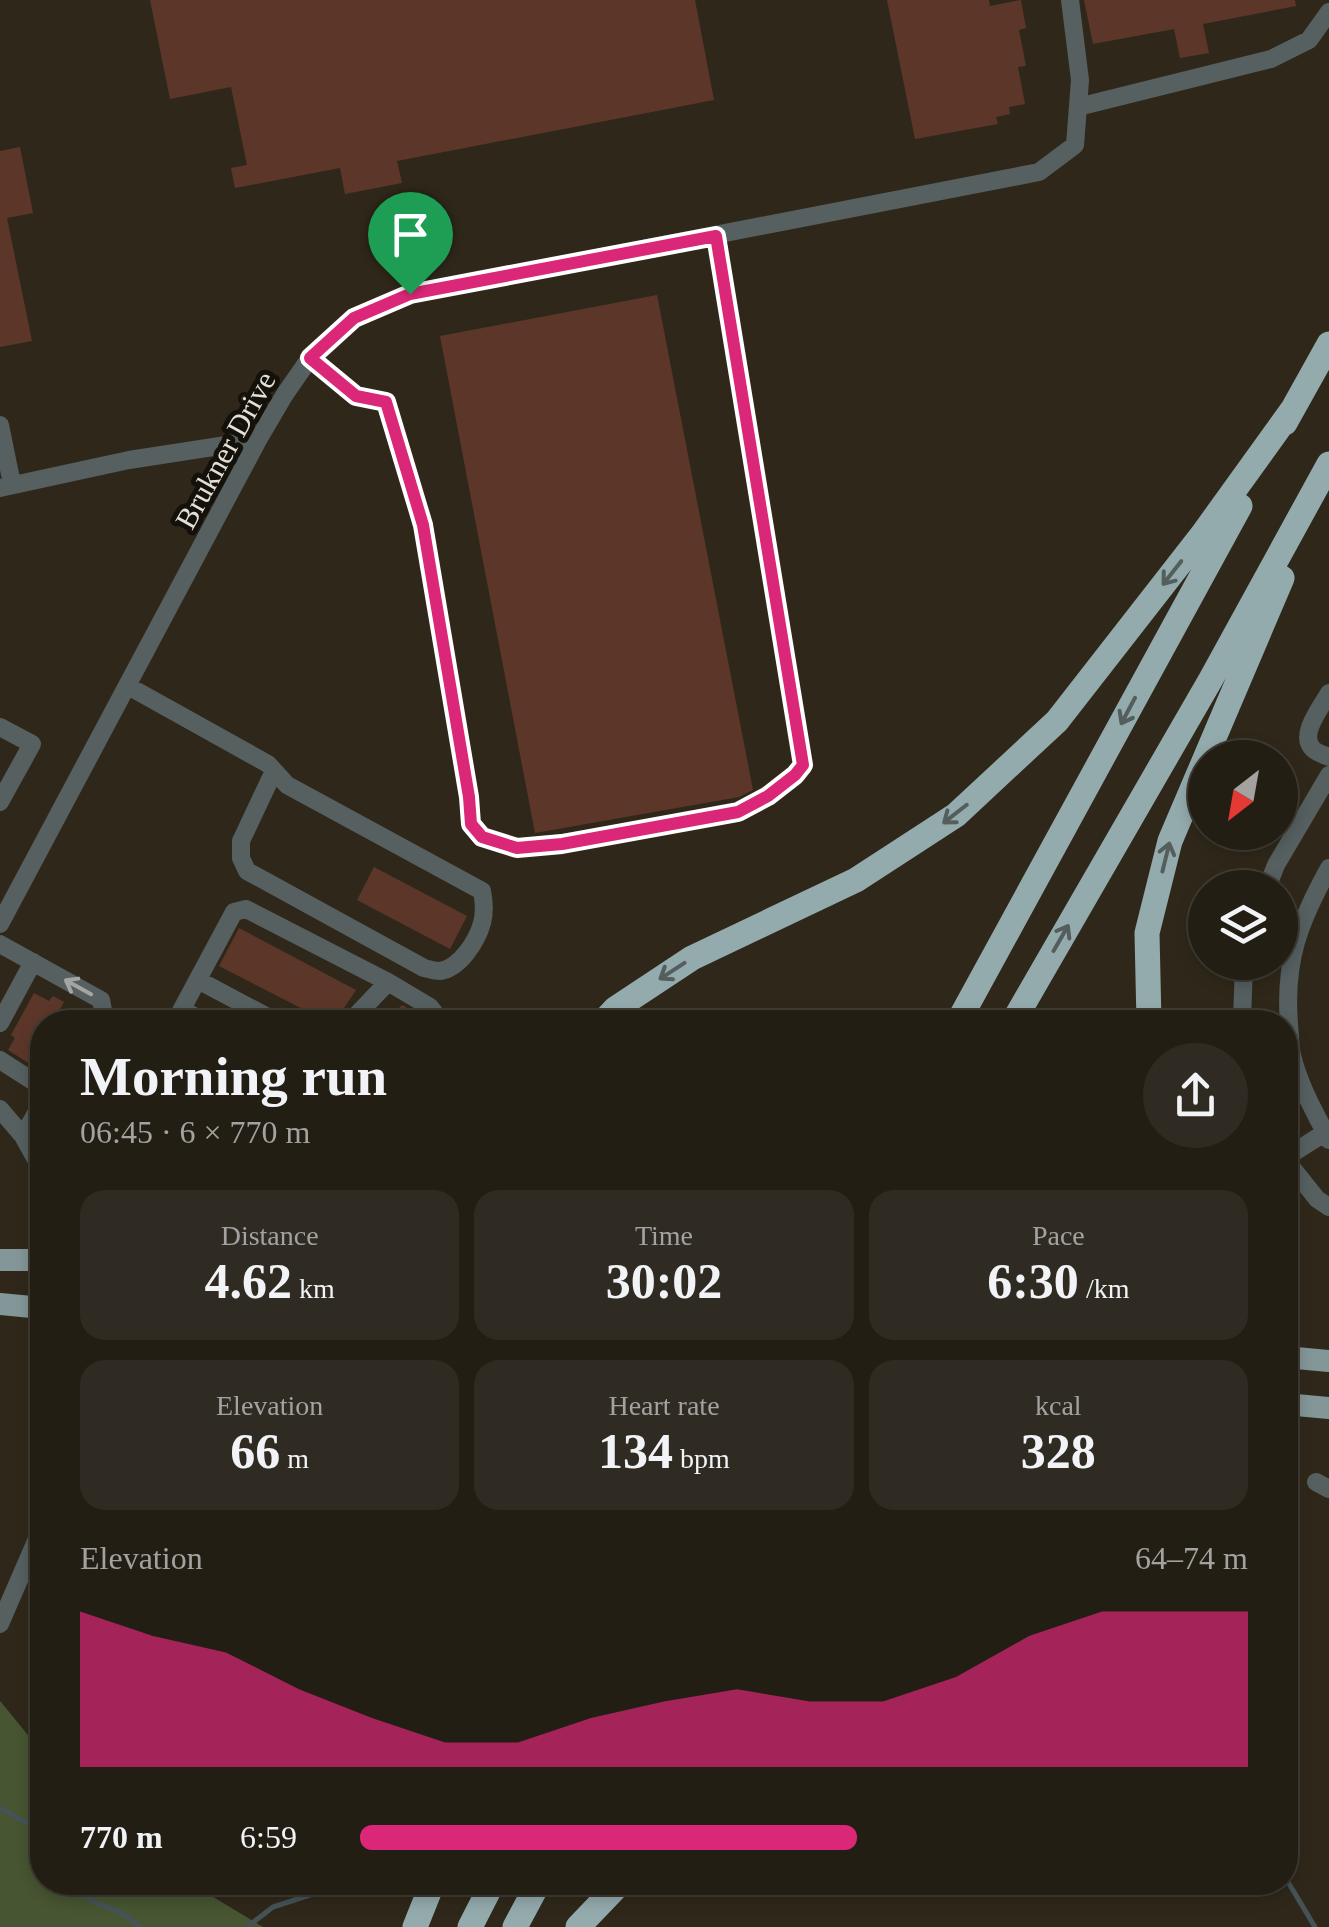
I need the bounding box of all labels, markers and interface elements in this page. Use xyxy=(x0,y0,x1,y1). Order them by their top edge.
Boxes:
pin xyxy=(368,192,453,295)
icon: arrive xyxy=(383,207,438,262)
street label: Brukner Drive xyxy=(168,366,282,534)
one-way arrow xyxy=(1162,559,1183,586)
one-way arrow xyxy=(1117,695,1137,725)
north arrow xyxy=(1188,740,1298,850)
map controls xyxy=(1188,740,1298,980)
one-way arrow xyxy=(943,802,969,824)
one-way arrow xyxy=(1157,842,1176,874)
button: layers xyxy=(1188,870,1298,980)
one-way arrow xyxy=(1052,924,1072,953)
one-way arrow xyxy=(659,961,687,982)
one-way arrow xyxy=(64,977,93,996)
button: share xyxy=(1143,1043,1248,1148)
text: Morning run xyxy=(80,1046,387,1107)
text: 06:45 · 6 × 770 m xyxy=(80,1114,310,1150)
text: Distance xyxy=(221,1220,319,1251)
text: Time xyxy=(635,1220,693,1251)
text: Pace xyxy=(1032,1220,1085,1251)
text: 4.62 xyxy=(205,1253,292,1309)
text: 30:02 xyxy=(606,1253,722,1309)
text: 6:30 xyxy=(987,1253,1079,1309)
text: km xyxy=(292,1273,335,1304)
text: /km xyxy=(1079,1273,1129,1304)
text: Elevation xyxy=(216,1390,323,1421)
text: Heart rate xyxy=(608,1390,720,1421)
text: kcal xyxy=(1035,1390,1082,1421)
text: 66 xyxy=(230,1423,280,1479)
text: 134 xyxy=(598,1423,673,1479)
text: 328 xyxy=(1021,1423,1096,1479)
text: m xyxy=(280,1443,309,1474)
text: bpm xyxy=(673,1443,730,1474)
text: Elevation xyxy=(80,1540,203,1576)
text: 64–74 m xyxy=(1135,1540,1248,1576)
text: 770 m xyxy=(80,1819,163,1855)
text: 6:59 xyxy=(240,1819,297,1855)

